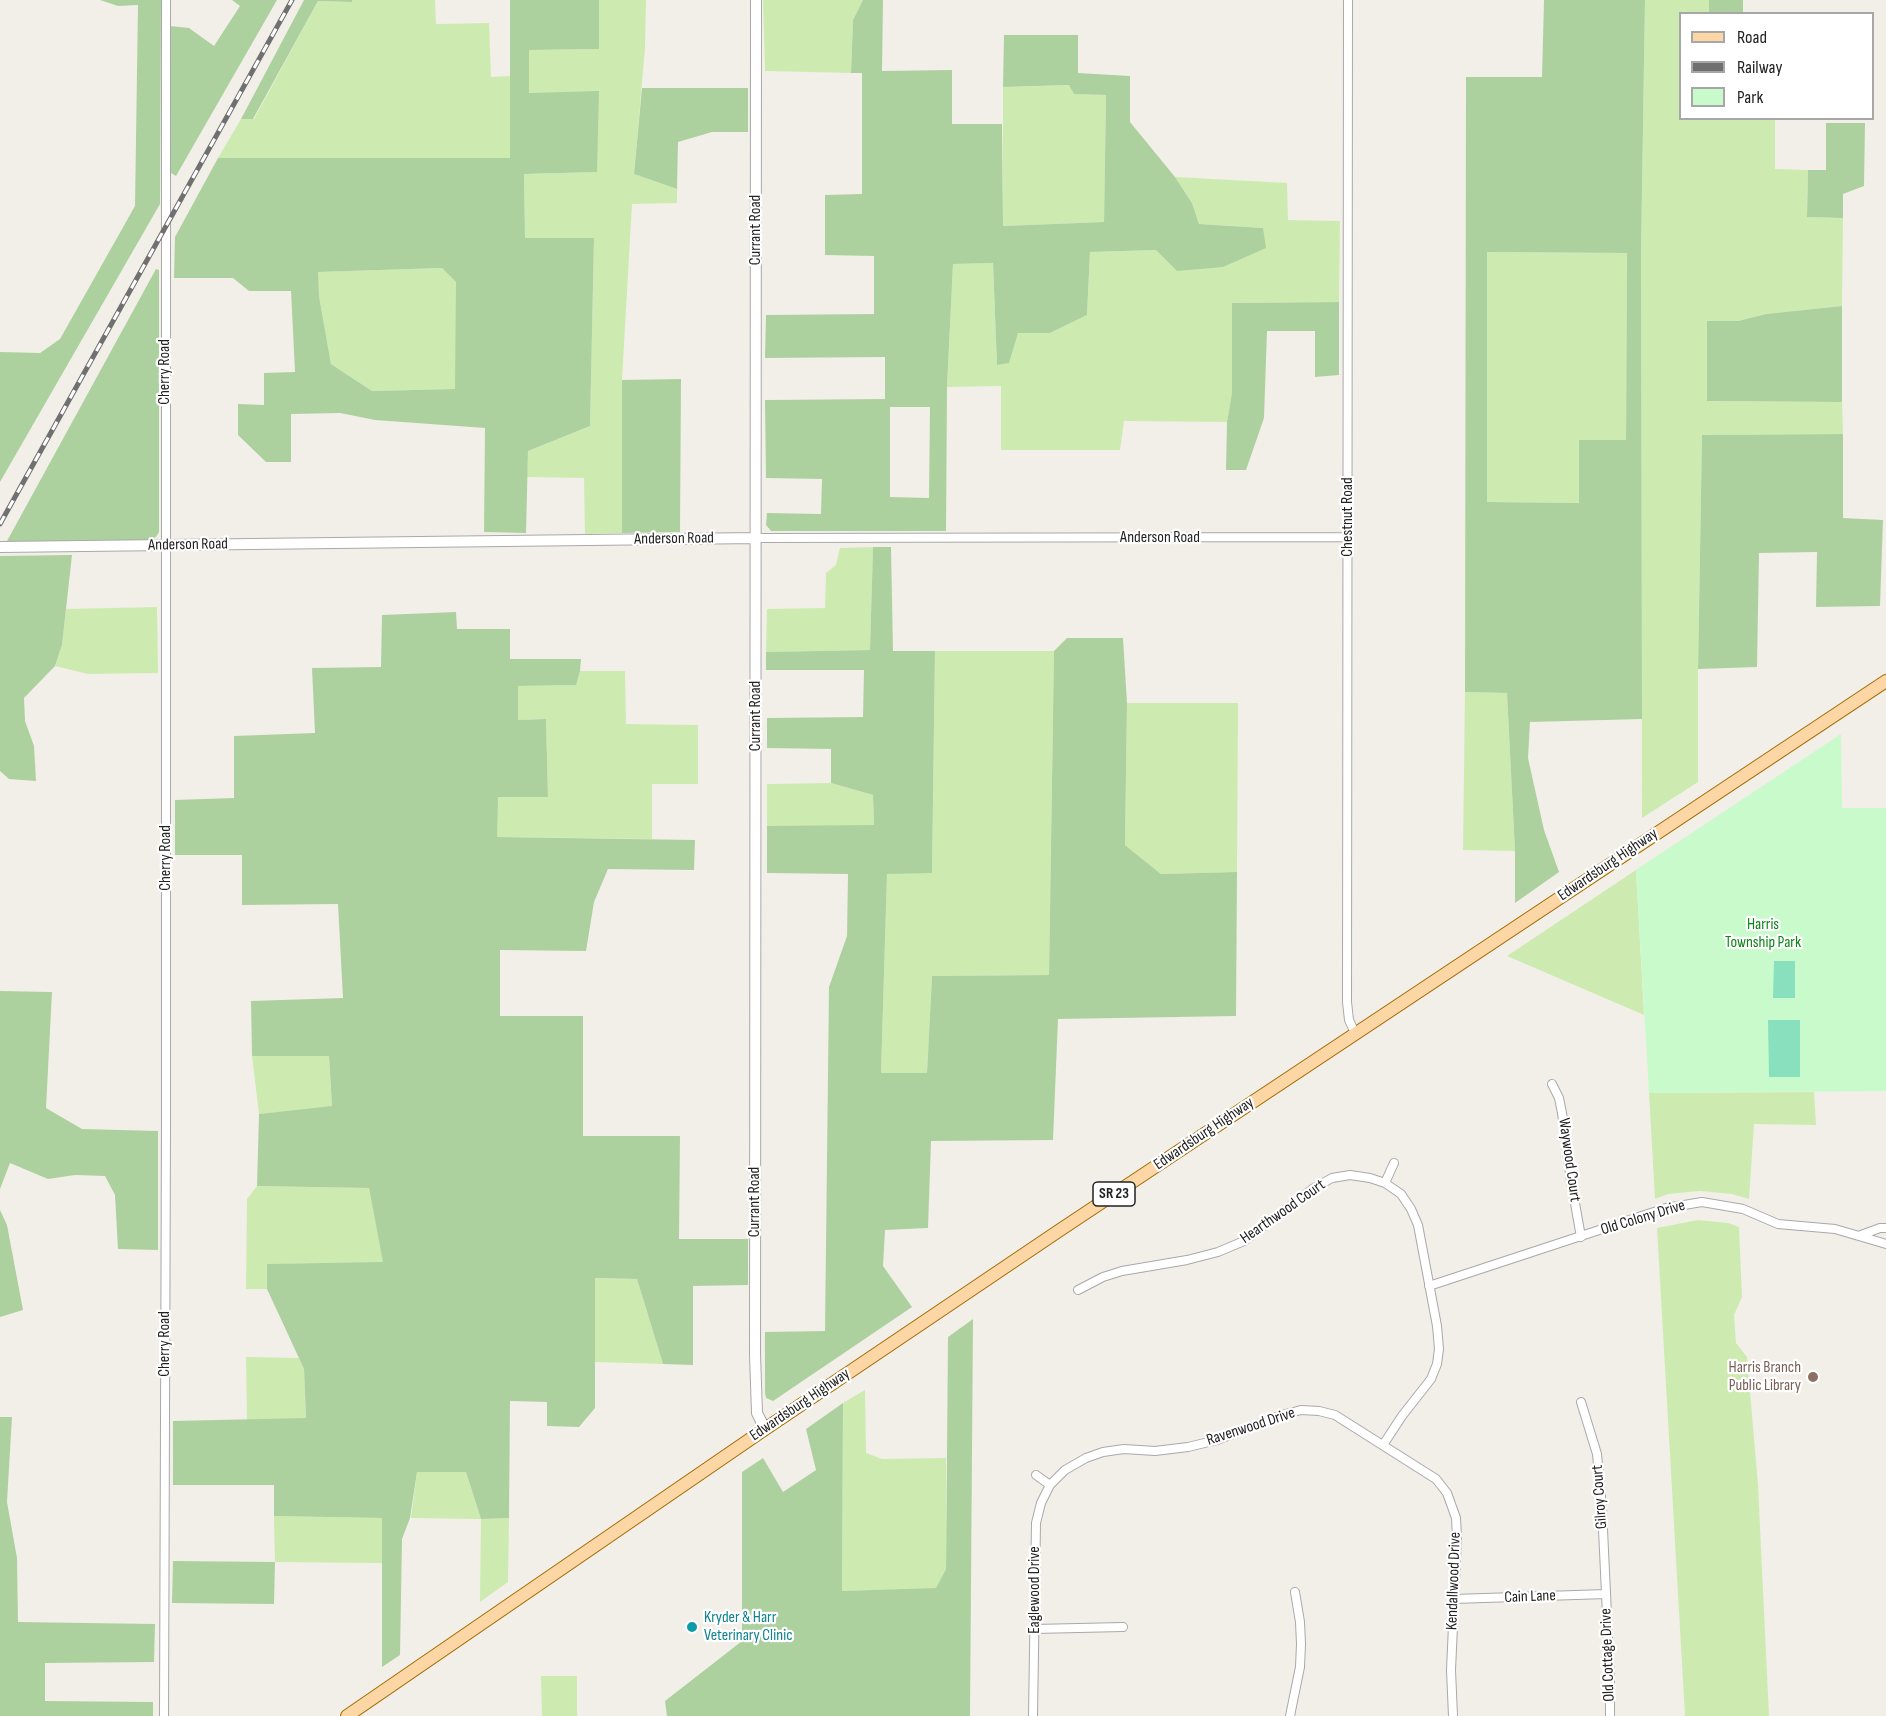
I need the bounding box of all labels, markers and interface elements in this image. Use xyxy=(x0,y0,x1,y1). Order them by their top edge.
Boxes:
legend xyxy=(1679,12,1874,120)
text: Road xyxy=(1737,27,1767,48)
text: Railway xyxy=(1737,57,1782,78)
text: Park xyxy=(1737,87,1763,108)
street label: Currant Road xyxy=(746,195,766,265)
street label: Cherry Road xyxy=(155,339,175,405)
street label: Chestnut Road xyxy=(1338,477,1358,557)
street label: Anderson Road xyxy=(1120,528,1200,548)
street label: Anderson Road xyxy=(634,529,714,549)
street label: Anderson Road xyxy=(148,535,228,555)
street label: Currant Road xyxy=(746,681,766,751)
street label: Edwardsburg Highway xyxy=(1554,824,1662,906)
street label: Cherry Road xyxy=(156,825,176,891)
park label: Harris Township Park xyxy=(1725,915,1801,953)
street label: Edwardsburg Highway xyxy=(1150,1093,1258,1175)
street label: Waywood Court xyxy=(1554,1117,1584,1203)
street label: Currant Road xyxy=(745,1167,765,1237)
street label: Hearthwood Court xyxy=(1237,1176,1329,1248)
road number: SR 23 xyxy=(1093,1182,1135,1206)
street label: Old Colony Drive xyxy=(1598,1196,1688,1240)
street label: Cherry Road xyxy=(155,1311,175,1377)
place label: Harris Branch Public Library xyxy=(1729,1358,1801,1396)
street label: Edwardsburg Highway xyxy=(746,1364,854,1446)
marker: Harris Branch Public Library xyxy=(1806,1370,1820,1384)
street label: Ravenwood Drive xyxy=(1204,1404,1298,1450)
street label: Gilroy Court xyxy=(1588,1464,1612,1530)
street label: Kendallwood Drive xyxy=(1443,1532,1465,1630)
street label: Eaglewood Drive xyxy=(1025,1546,1045,1634)
street label: Cain Lane xyxy=(1504,1587,1556,1607)
place label: Kryder & Harr Veterinary Clinic xyxy=(704,1608,793,1646)
street label: Old Cottage Drive xyxy=(1597,1608,1619,1702)
marker: Kryder & Harr Veterinary Clinic xyxy=(685,1620,699,1634)

